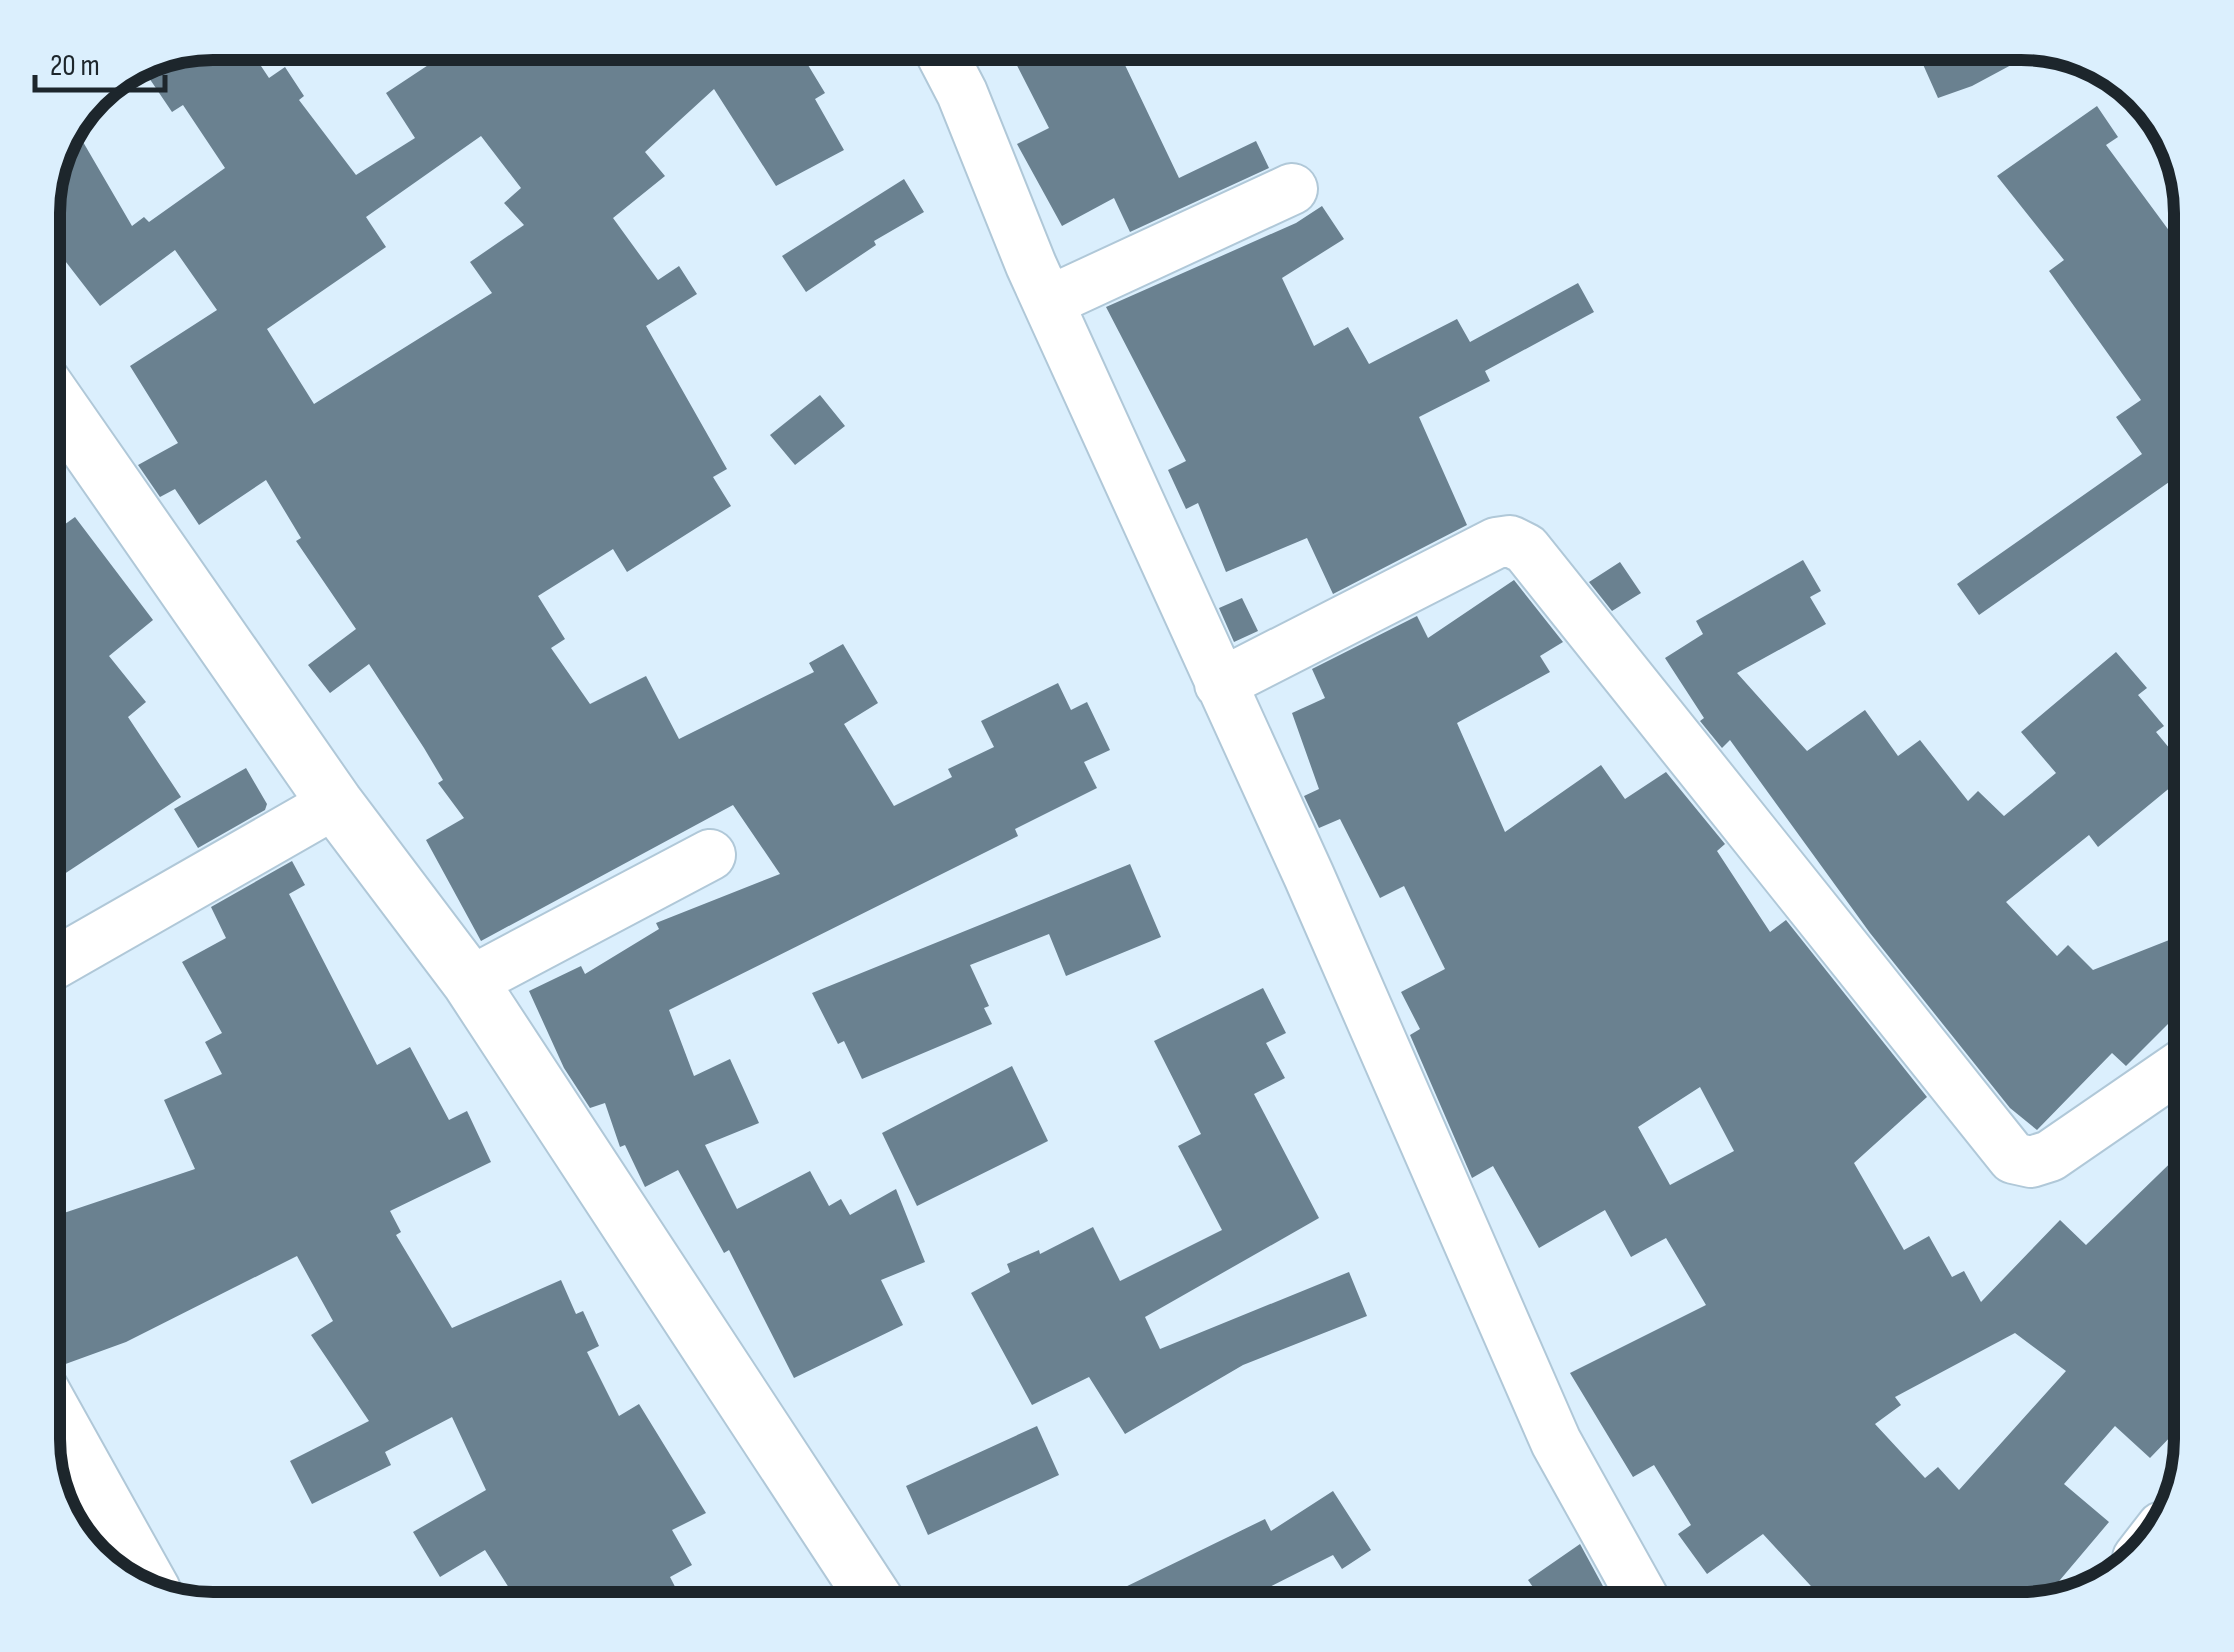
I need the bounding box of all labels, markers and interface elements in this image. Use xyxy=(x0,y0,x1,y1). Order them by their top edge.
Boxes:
scale bar xyxy=(35,30,165,92)
text: 20 m xyxy=(50,48,100,84)

